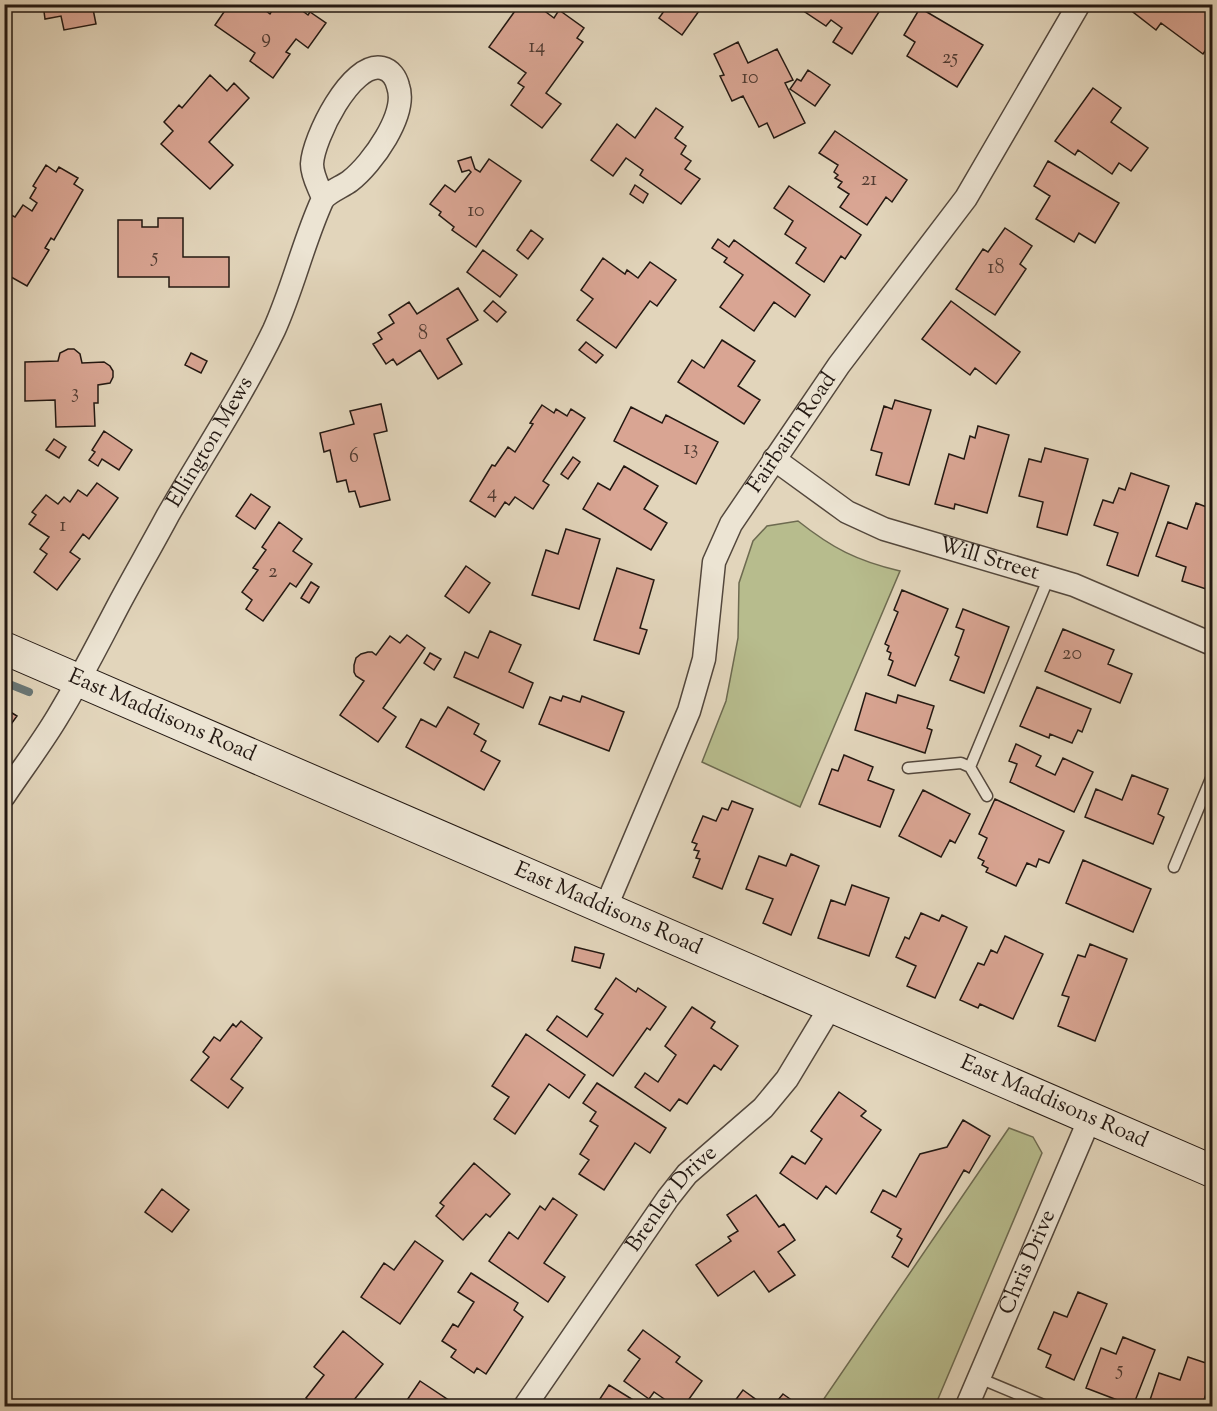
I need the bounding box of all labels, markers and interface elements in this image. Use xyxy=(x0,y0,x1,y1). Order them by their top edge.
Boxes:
house number: 9 xyxy=(261,24,271,53)
house number: 14 xyxy=(529,33,545,62)
house number: 25 xyxy=(942,44,958,73)
house number: 10 xyxy=(741,64,759,93)
house number: 21 xyxy=(861,166,877,195)
house number: 10 xyxy=(467,197,485,226)
house number: 5 xyxy=(151,243,159,272)
house number: 18 xyxy=(988,254,1004,283)
house number: 8 xyxy=(418,320,428,349)
street label: Fairbairn Road xyxy=(740,366,845,500)
street label: Ellington Mews xyxy=(159,371,262,514)
house number: 3 xyxy=(71,379,79,408)
house number: 13 xyxy=(684,435,698,464)
house number: 6 xyxy=(349,443,359,472)
house number: 4 xyxy=(487,479,497,508)
house number: 1 xyxy=(60,512,67,541)
street label: Will Street xyxy=(935,530,1043,590)
house number: 2 xyxy=(268,558,278,587)
house number: 20 xyxy=(1062,640,1082,669)
street label: East Maddisons Road xyxy=(63,662,261,771)
street label: East Maddisons Road xyxy=(509,855,707,964)
street label: East Maddisons Road xyxy=(955,1048,1153,1157)
street label: Brenley Drive xyxy=(619,1138,725,1259)
street label: Chris Drive xyxy=(992,1205,1065,1320)
house number: 5 xyxy=(1116,1356,1124,1385)

